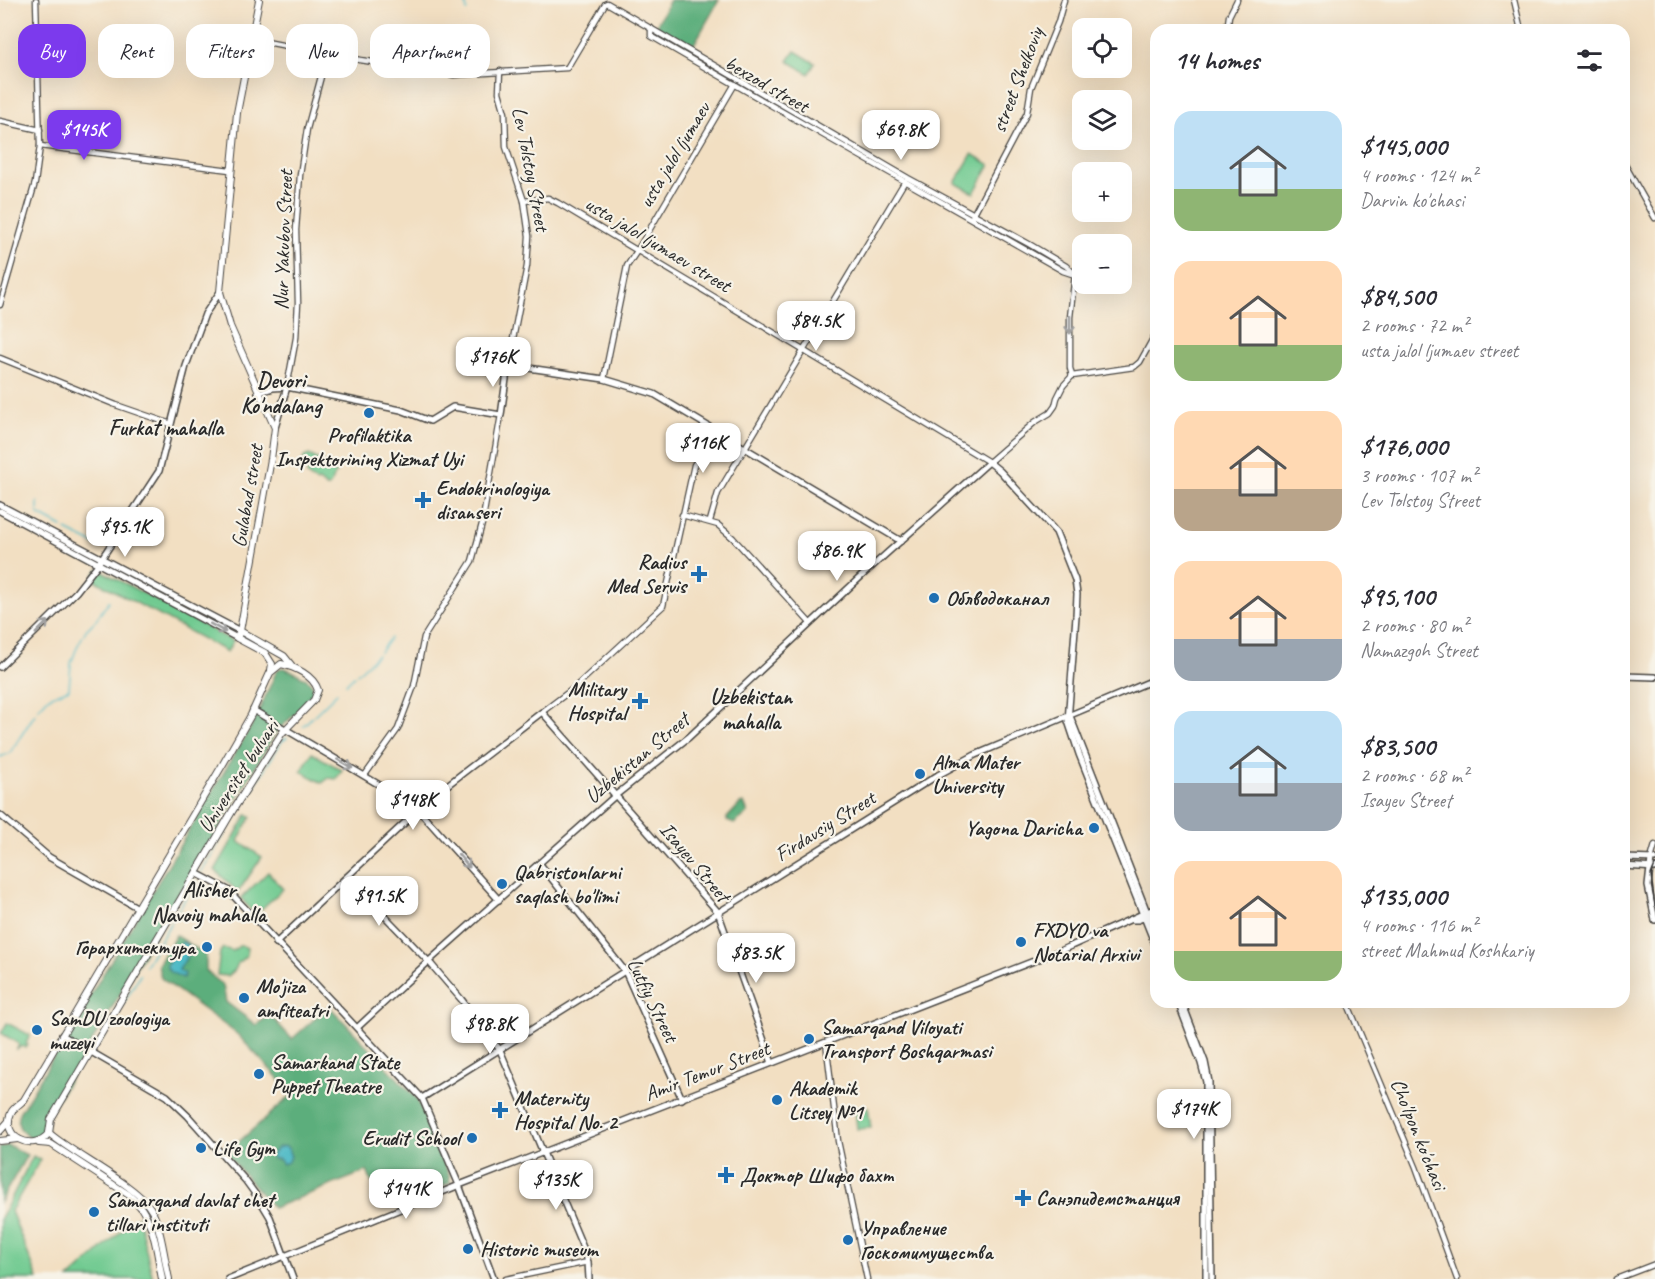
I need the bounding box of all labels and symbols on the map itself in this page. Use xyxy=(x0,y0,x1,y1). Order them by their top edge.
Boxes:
street label: street Shelkoviy xyxy=(985,22,1050,136)
street label: bexzod street xyxy=(720,50,815,119)
street label: usta jalol ljumaev xyxy=(632,96,717,213)
street label: Lev Tolstoy Street xyxy=(506,105,556,235)
pin: $145K xyxy=(42,110,126,161)
pin: $69.8K xyxy=(852,110,950,161)
street label: Nur Yakubov Street xyxy=(268,167,299,311)
street label: usta jalol ljumaev street xyxy=(580,190,738,299)
pin: $84.5K xyxy=(767,301,865,352)
one-way arrow xyxy=(1064,315,1076,335)
pin: $176K xyxy=(451,337,535,388)
district label: Devori Ko'ndalang xyxy=(241,367,323,420)
marker: Profilaktika Inspektorining Xizmat Uyi xyxy=(362,406,376,420)
district label: Furkat mahalla xyxy=(109,414,225,442)
place label: Profilaktika Inspektorining Xizmat Uyi xyxy=(275,422,466,472)
pin: $116K xyxy=(661,423,745,474)
street label: Gulabad street xyxy=(225,441,269,549)
place label: Endokrinologiya disanseri xyxy=(436,475,551,525)
marker: Endokrinologiya disanseri xyxy=(414,491,432,509)
pin: $95.1K xyxy=(76,507,174,558)
pin: $86.9K xyxy=(788,531,886,582)
place label: Radius Med Servis xyxy=(607,549,689,599)
marker: Radius Med Servis xyxy=(690,565,708,583)
place label: Облводоканал xyxy=(946,585,1050,611)
marker: Облводоканал xyxy=(927,591,941,605)
one-way arrow xyxy=(35,619,50,634)
one-way arrow xyxy=(209,622,226,634)
place label: Military Hospital xyxy=(567,676,630,726)
district label: Uzbekistan mahalla xyxy=(710,683,794,736)
marker: Military Hospital xyxy=(631,692,649,710)
street label: Uzbekistan Street xyxy=(580,705,697,809)
street label: Universitet bulvari xyxy=(192,712,286,837)
place label: Alma Mater University xyxy=(932,749,1022,799)
one-way arrow xyxy=(336,758,353,770)
marker: Alma Mater University xyxy=(913,767,927,781)
pin: $148K xyxy=(371,780,455,831)
street label: Firdavsiy Street xyxy=(770,784,882,867)
place label: Yagona Daricha xyxy=(965,815,1084,841)
street label: Isayev Street xyxy=(654,817,738,910)
marker: Yagona Daricha xyxy=(1087,821,1101,835)
one-way arrow xyxy=(457,853,471,868)
place label: Qabristonlarni saqlash bo'limi xyxy=(514,859,624,909)
district label: Alisher Navoiy mahalla xyxy=(152,876,268,929)
pin: $91.5K xyxy=(330,876,428,927)
marker: Qabristonlarni saqlash bo'limi xyxy=(495,877,509,891)
place label: FXDYO va Notarial Arxivi xyxy=(1033,917,1142,967)
pin: $83.5K xyxy=(707,933,805,984)
place label: Горархитектура xyxy=(75,934,197,961)
marker: FXDYO va Notarial Arxivi xyxy=(1014,935,1028,949)
marker: Горархитектура xyxy=(200,940,214,954)
street label: Lutfiy Street xyxy=(622,954,685,1048)
place label: Mo'jiza amfiteatri xyxy=(256,973,331,1023)
marker: Mo'jiza amfiteatri xyxy=(237,991,251,1005)
pin: $98.8K xyxy=(441,1004,539,1055)
place label: SamDU zoologiya muzeyi xyxy=(49,1005,171,1055)
place label: Samarqand Viloyati Transport Boshqarmasi xyxy=(821,1014,994,1064)
marker: SamDU zoologiya muzeyi xyxy=(30,1023,44,1037)
marker: Samarqand Viloyati Transport Boshqarmasi xyxy=(802,1032,816,1046)
street label: Amir Temur Street xyxy=(641,1035,775,1107)
place label: Samarkand State Puppet Theatre xyxy=(271,1049,401,1099)
marker: Samarkand State Puppet Theatre xyxy=(252,1067,266,1081)
place label: Akademik Litsey №1 xyxy=(789,1075,865,1125)
street label: Cho'lpon ko'chasi xyxy=(1385,1075,1454,1196)
place label: Maternity Hospital No. 2 xyxy=(514,1085,619,1135)
pin: $174K xyxy=(1152,1089,1236,1140)
marker: Akademik Litsey №1 xyxy=(770,1093,784,1107)
marker: Maternity Hospital No. 2 xyxy=(491,1101,509,1119)
place label: Erudit School xyxy=(363,1125,464,1151)
marker: Erudit School xyxy=(465,1131,479,1145)
place label: Life Gym xyxy=(213,1135,276,1162)
marker: Life Gym xyxy=(194,1141,208,1155)
pin: $135K xyxy=(514,1160,598,1211)
place label: Доктор Шифо бахт xyxy=(740,1162,894,1188)
marker: Доктор Шифо бахт xyxy=(717,1166,735,1184)
pin: $141K xyxy=(364,1169,448,1220)
place label: Санэпидемстанция xyxy=(1036,1185,1180,1211)
place label: Samarqand davlat chet tillari instituti xyxy=(106,1187,277,1237)
marker: Санэпидемстанция xyxy=(1014,1189,1032,1207)
marker: Samarqand davlat chet tillari instituti xyxy=(87,1205,101,1219)
place label: Управление Госкомимущества xyxy=(860,1215,994,1265)
marker: Управление Госкомимущества xyxy=(841,1233,855,1247)
place label: Historic museum xyxy=(480,1236,599,1262)
marker: Historic museum xyxy=(461,1242,475,1256)

